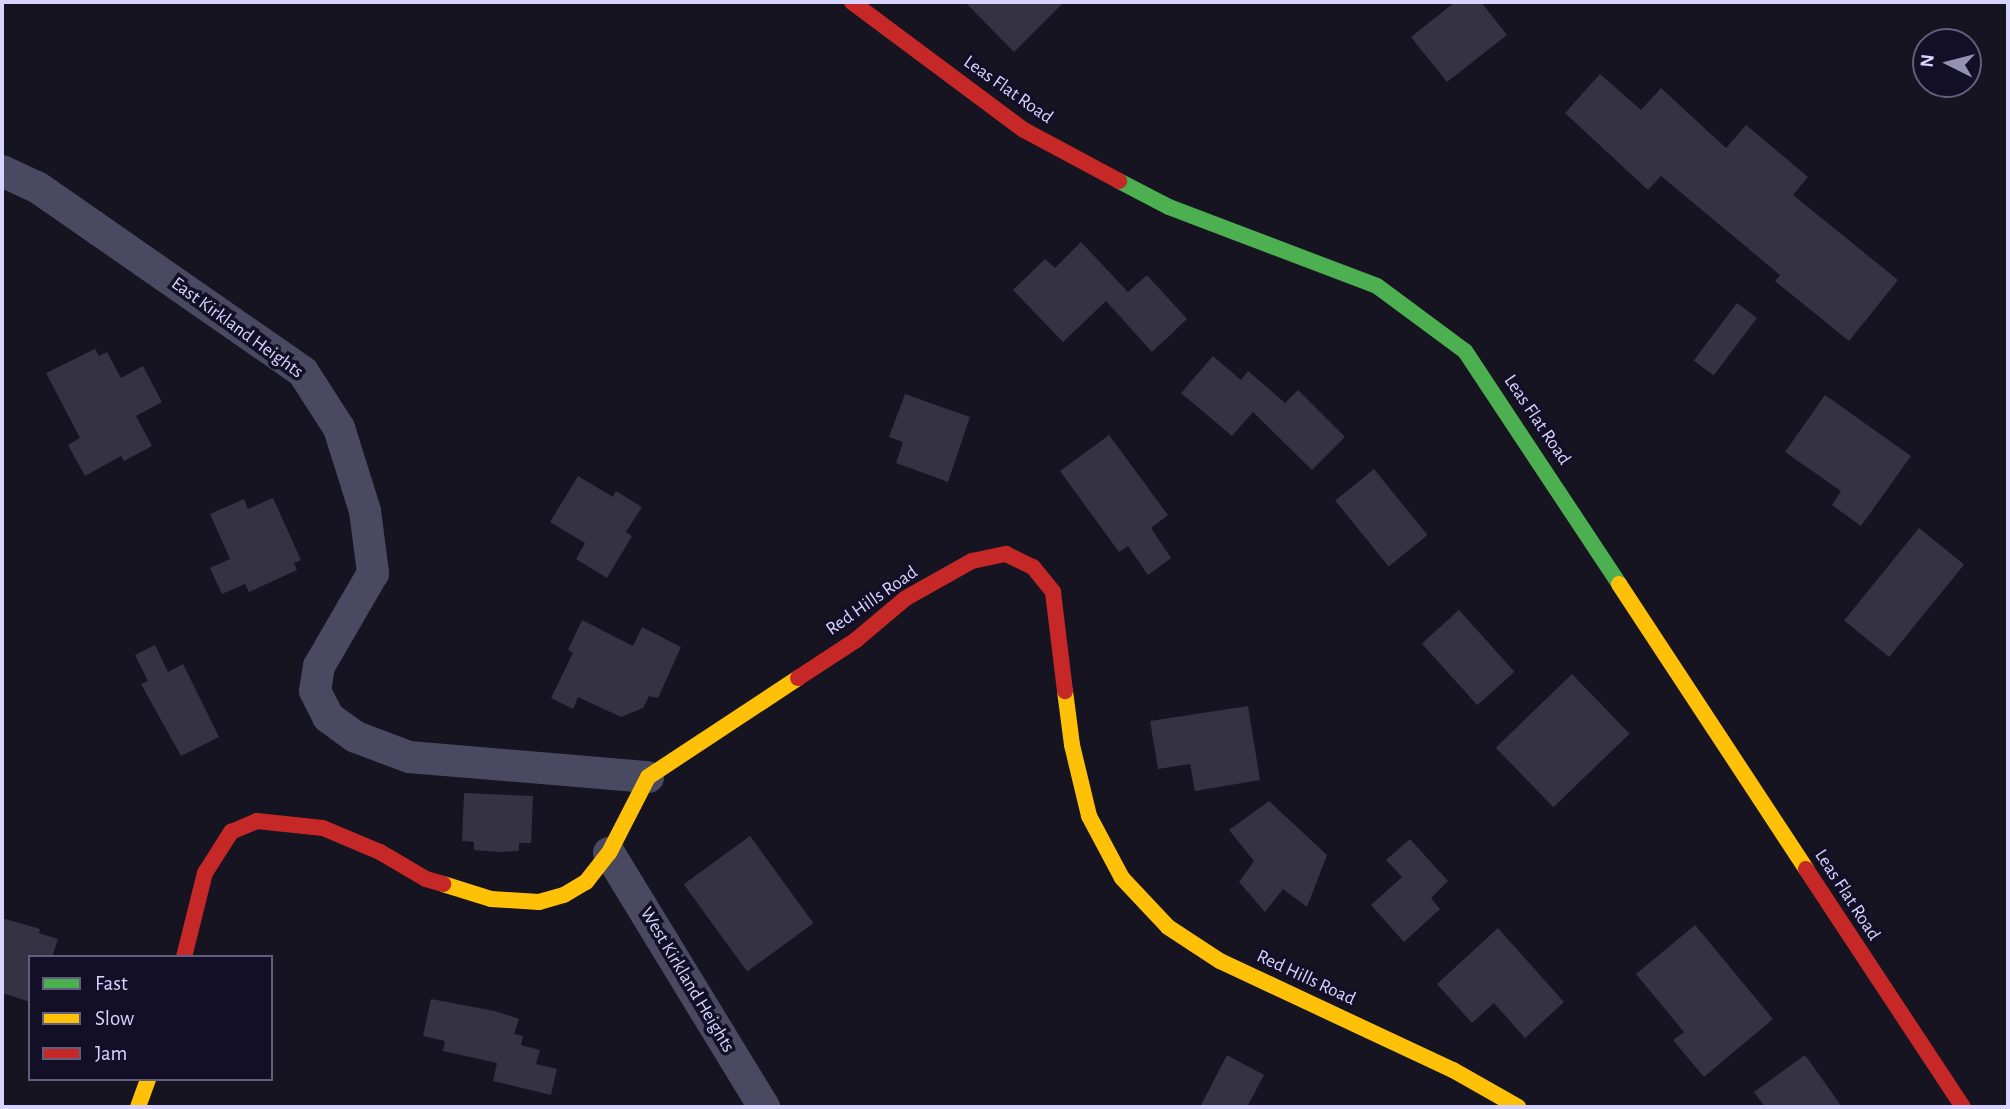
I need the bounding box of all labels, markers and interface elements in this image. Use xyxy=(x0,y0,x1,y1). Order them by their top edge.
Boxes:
north arrow xyxy=(1912,28,1982,98)
street label: Leas Flat Road xyxy=(959,51,1057,129)
text: N xyxy=(1917,53,1938,69)
street label: East Kirkland Heights xyxy=(166,272,308,384)
street label: Leas Flat Road xyxy=(1498,371,1576,469)
street label: Red Hills Road xyxy=(822,561,922,641)
street label: Leas Flat Road xyxy=(1809,845,1885,945)
street label: West Kirkland Heights xyxy=(635,903,739,1057)
street label: Red Hills Road xyxy=(1253,945,1359,1011)
legend xyxy=(28,955,273,1081)
text: Fast xyxy=(95,973,128,994)
text: Slow xyxy=(95,1008,134,1029)
text: Jam xyxy=(95,1043,127,1064)

